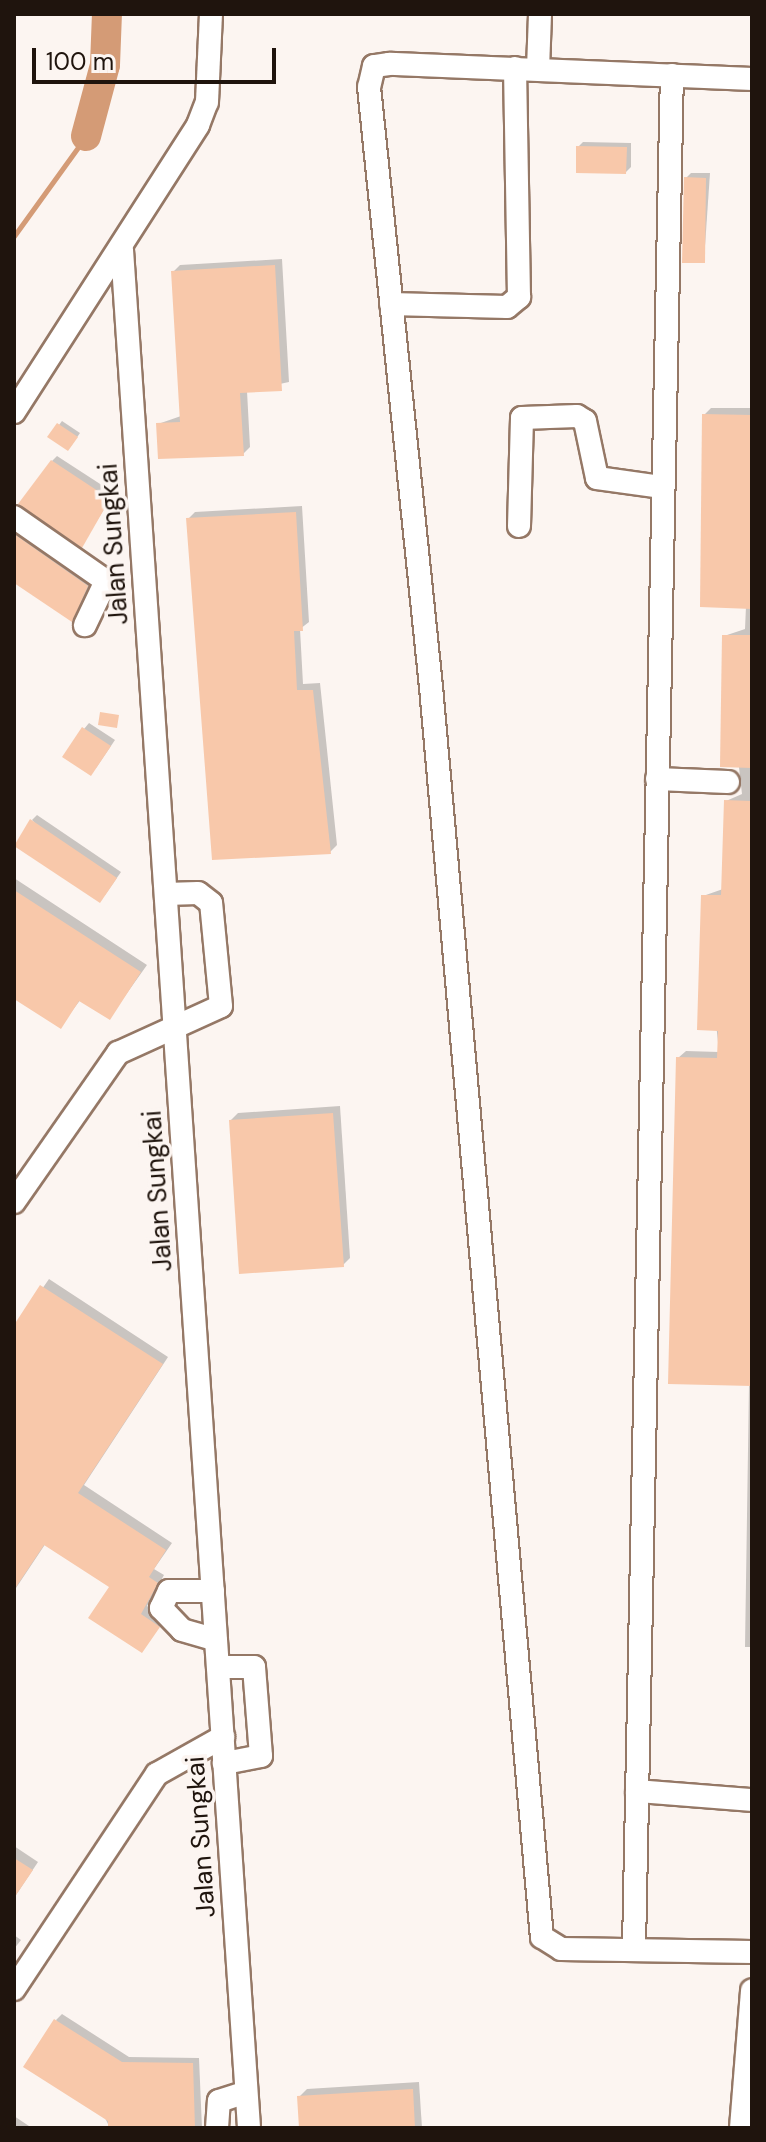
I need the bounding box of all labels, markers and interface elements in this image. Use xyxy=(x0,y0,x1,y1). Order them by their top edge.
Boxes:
scale bar xyxy=(36,32,280,82)
text: 100 m xyxy=(46,46,114,77)
street label: Jalan Sungkai xyxy=(93,462,135,626)
street label: Jalan Sungkai xyxy=(137,1109,179,1273)
street label: Jalan Sungkai xyxy=(180,1755,222,1919)

